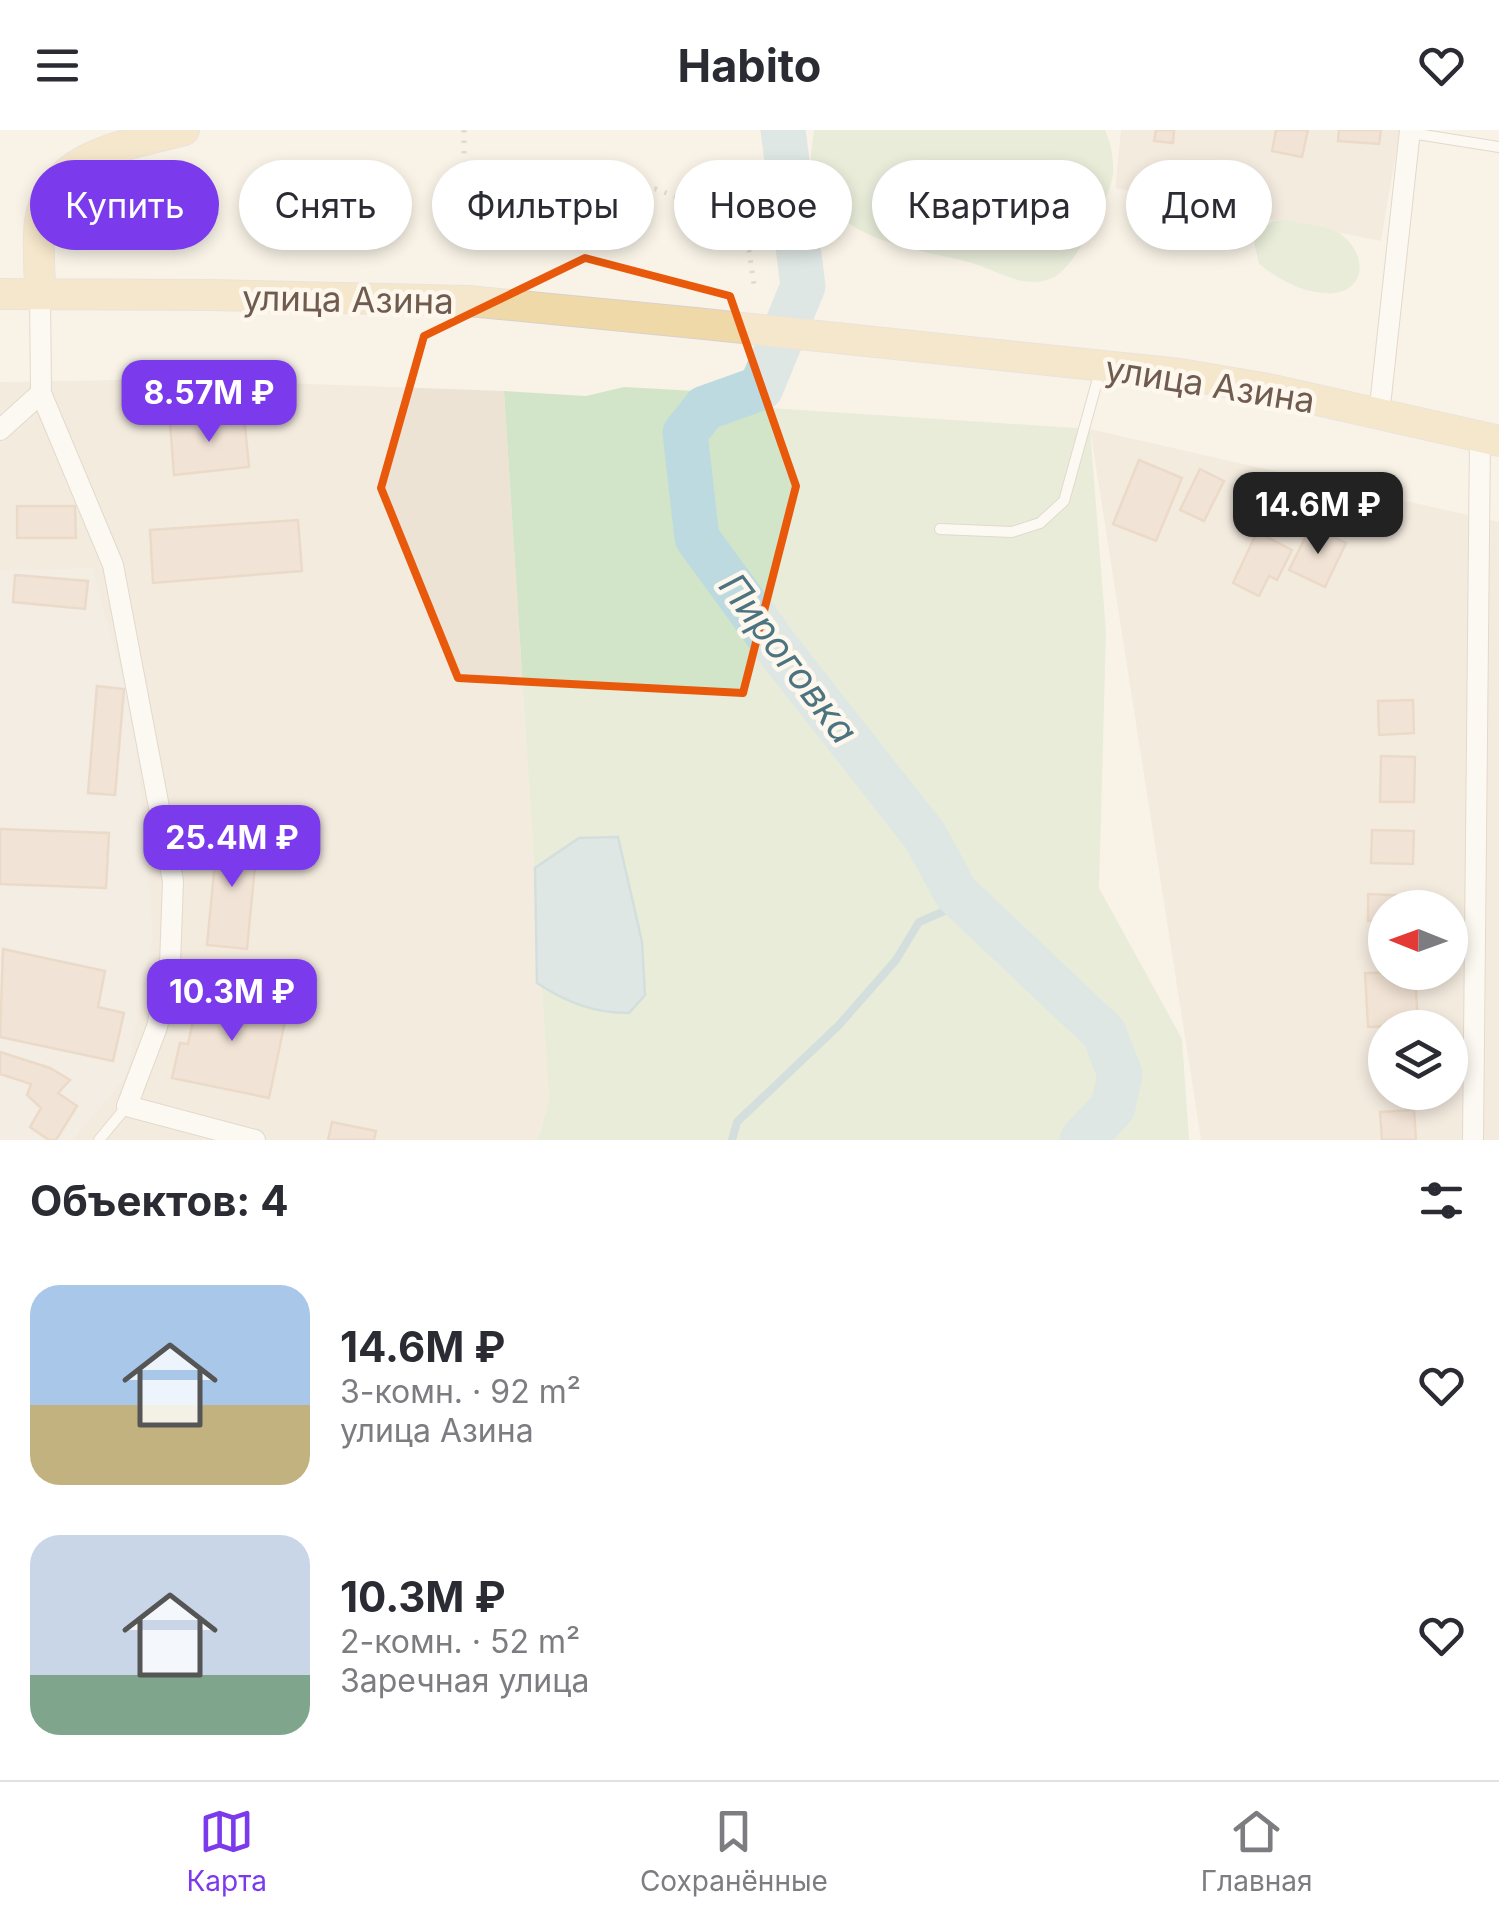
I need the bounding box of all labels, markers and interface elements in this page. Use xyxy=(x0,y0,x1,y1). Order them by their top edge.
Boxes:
icon: menu xyxy=(30,38,85,93)
text: Habito xyxy=(678,38,821,93)
icon: heart xyxy=(1414,38,1469,93)
chip: Купить xyxy=(30,160,219,250)
chip: Снять xyxy=(239,160,412,250)
chip: Фильтры xyxy=(432,160,654,250)
chip: Новое xyxy=(674,160,852,250)
chip: Квартира xyxy=(872,160,1106,250)
chip: Дом xyxy=(1126,160,1272,250)
street label: улица Азина xyxy=(242,276,454,322)
street label: улица Азина xyxy=(1102,347,1318,421)
pin: 8.57M ₽ xyxy=(117,360,301,445)
text: 8.57M ₽ xyxy=(144,373,274,412)
pin: 14.6M ₽ xyxy=(1226,472,1410,557)
text: 14.6M ₽ xyxy=(1255,485,1381,524)
water label: Пироговка xyxy=(710,564,868,752)
pin: 25.4M ₽ xyxy=(140,805,324,890)
text: 25.4M ₽ xyxy=(165,818,299,857)
north arrow xyxy=(1368,890,1468,990)
map controls xyxy=(1368,890,1468,1110)
pin: 10.3M ₽ xyxy=(140,959,324,1044)
text: 10.3M ₽ xyxy=(169,972,295,1011)
button: layers xyxy=(1368,1010,1468,1110)
icon: filters xyxy=(1414,1173,1469,1228)
text: Объектов: 4 xyxy=(30,1175,289,1226)
text: 14.6M ₽ xyxy=(340,1321,505,1372)
icon: home xyxy=(110,1325,230,1445)
icon: heart xyxy=(1414,1358,1469,1413)
text: 3-комн. · 92 m² xyxy=(340,1372,581,1411)
text: улица Азина xyxy=(340,1411,534,1450)
text: 10.3M ₽ xyxy=(340,1571,506,1622)
icon: home xyxy=(110,1575,230,1695)
icon: heart xyxy=(1414,1608,1469,1663)
text: 2-комн. · 52 m² xyxy=(340,1622,580,1661)
text: Заречная улица xyxy=(340,1661,589,1700)
tab: Карта xyxy=(186,1804,267,1898)
tab: Сохранённые xyxy=(640,1804,828,1898)
tab: Главная xyxy=(1201,1804,1313,1898)

